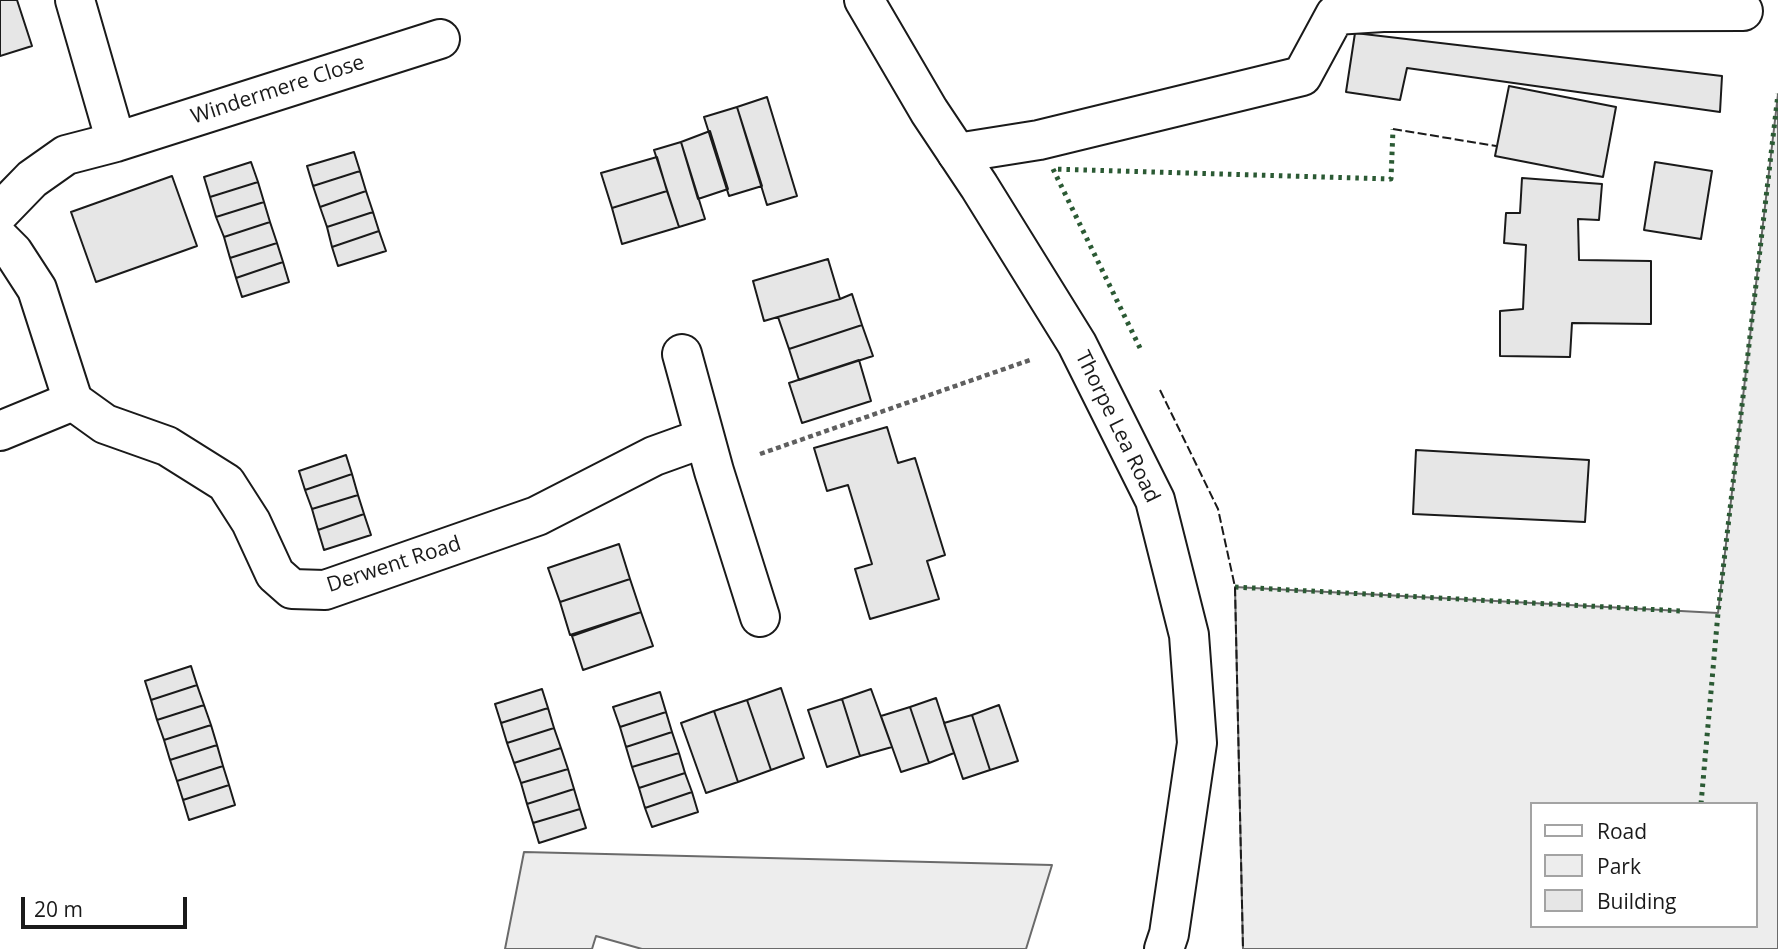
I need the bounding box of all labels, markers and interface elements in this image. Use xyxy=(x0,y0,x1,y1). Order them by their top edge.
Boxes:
street label: Windermere Close xyxy=(188,50,368,130)
street label: Thorpe Lea Road xyxy=(1069,347,1165,507)
street label: Derwent Road xyxy=(324,531,464,599)
legend xyxy=(1530,802,1757,928)
text: Road xyxy=(1597,817,1647,845)
text: Park xyxy=(1597,852,1641,880)
scale bar xyxy=(24,883,191,927)
text: Building xyxy=(1597,887,1676,915)
text: 20 m xyxy=(34,895,83,923)

